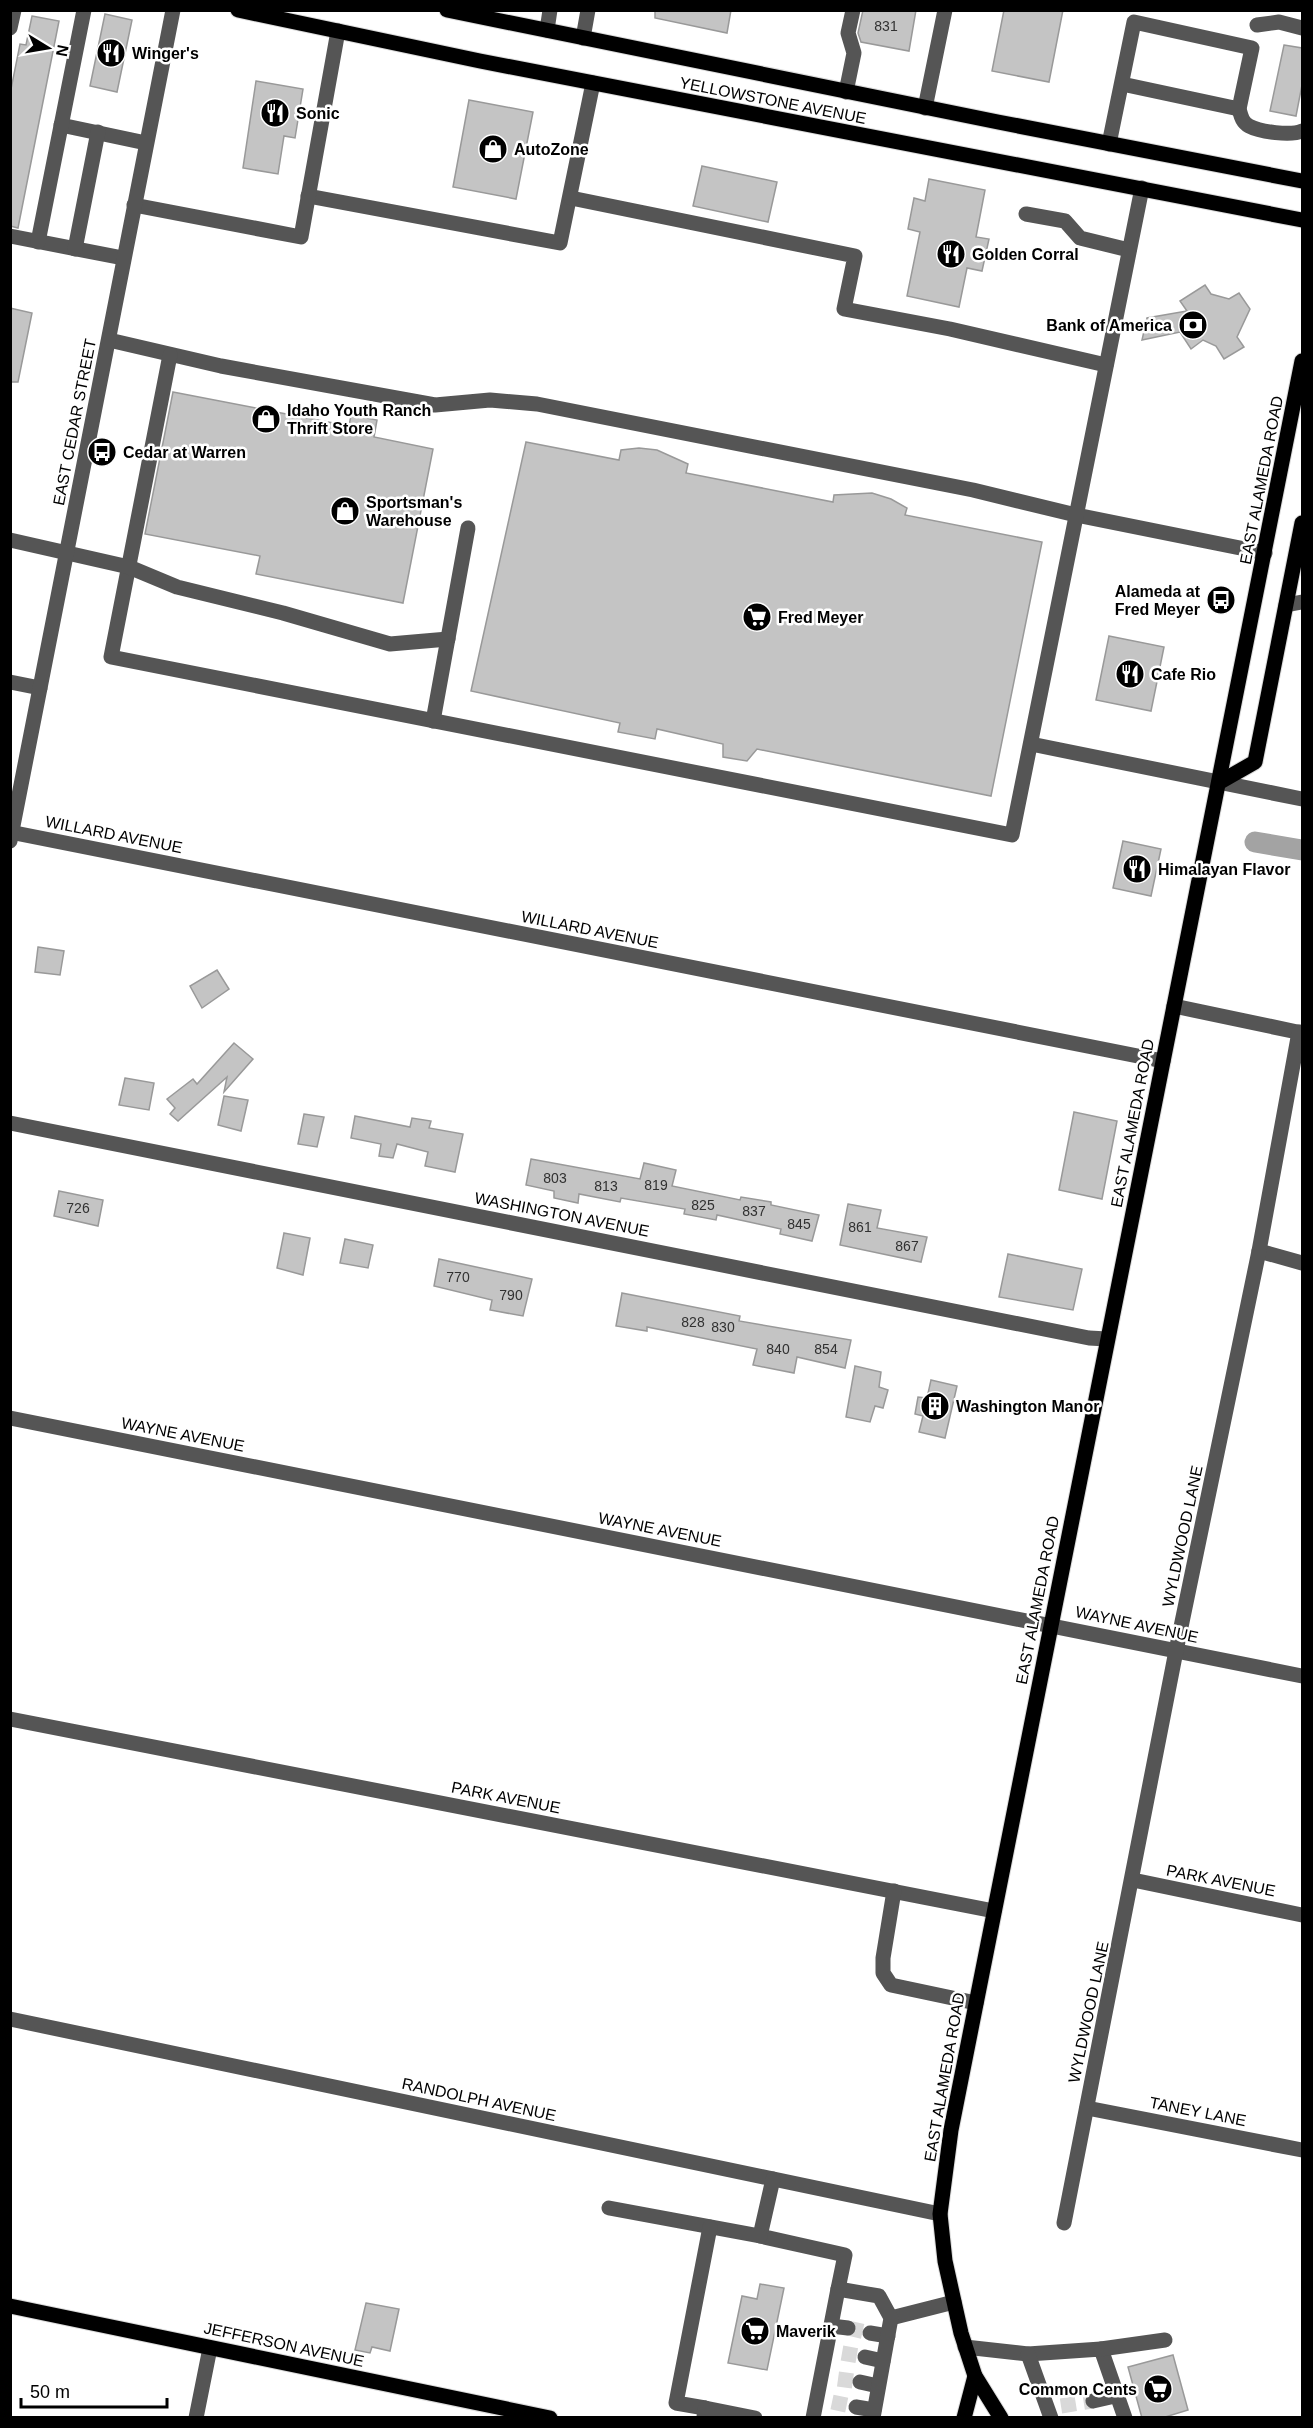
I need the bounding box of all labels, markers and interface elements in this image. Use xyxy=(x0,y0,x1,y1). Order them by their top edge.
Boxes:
north arrow xyxy=(18,18,78,78)
house number: 831 xyxy=(874,18,898,34)
restaurant icon: Winger's xyxy=(95,37,127,69)
text: N xyxy=(53,43,72,58)
place label: Winger's xyxy=(132,45,199,62)
street label: YELLOWSTONE AVENUE xyxy=(678,74,868,127)
restaurant icon: Sonic xyxy=(259,97,291,129)
place label: Sonic xyxy=(296,105,340,122)
shop icon: AutoZone xyxy=(477,133,509,165)
place label: AutoZone xyxy=(514,141,589,158)
restaurant icon: Golden Corral xyxy=(935,238,967,270)
place label: Golden Corral xyxy=(972,246,1079,263)
bank icon: Bank of America xyxy=(1177,309,1209,341)
place label: Bank of America xyxy=(1046,317,1172,334)
street label: EAST CEDAR STREET xyxy=(50,337,99,507)
street label: EAST ALAMEDA ROAD xyxy=(1237,394,1286,566)
place label: Idaho Youth Ranch Thrift Store xyxy=(287,402,431,437)
shop icon: Idaho Youth Ranch Thrift Store xyxy=(250,403,282,435)
bus stop icon: Cedar at Warren xyxy=(86,436,118,468)
place label: Cedar at Warren xyxy=(123,444,246,461)
place label: Sportsman's Warehouse xyxy=(366,494,462,529)
shop icon: Sportsman's Warehouse xyxy=(329,495,361,527)
place label: Alameda at Fred Meyer xyxy=(1115,583,1201,618)
bus stop icon: Alameda at Fred Meyer xyxy=(1205,584,1237,616)
supermarket icon: Fred Meyer xyxy=(741,601,773,633)
place label: Fred Meyer xyxy=(778,609,863,626)
restaurant icon: Cafe Rio xyxy=(1114,658,1146,690)
place label: Cafe Rio xyxy=(1151,666,1216,683)
street label: WILLARD AVENUE xyxy=(44,813,184,856)
restaurant icon: Himalayan Flavor xyxy=(1121,853,1153,885)
place label: Himalayan Flavor xyxy=(1158,861,1291,878)
street label: WILLARD AVENUE xyxy=(520,908,660,951)
street label: EAST ALAMEDA ROAD xyxy=(1108,1037,1157,1209)
house number: 803 xyxy=(543,1170,567,1186)
house number: 819 xyxy=(644,1177,668,1193)
house number: 813 xyxy=(594,1178,618,1194)
street label: WASHINGTON AVENUE xyxy=(473,1189,651,1240)
house number: 825 xyxy=(691,1197,715,1213)
house number: 726 xyxy=(66,1200,90,1216)
house number: 837 xyxy=(742,1203,766,1219)
house number: 845 xyxy=(787,1216,811,1232)
house number: 861 xyxy=(848,1219,872,1235)
house number: 867 xyxy=(895,1238,919,1254)
house number: 770 xyxy=(446,1269,470,1285)
house number: 790 xyxy=(499,1287,523,1303)
house number: 828 xyxy=(681,1314,705,1330)
house number: 830 xyxy=(711,1319,735,1335)
house number: 840 xyxy=(766,1341,790,1357)
house number: 854 xyxy=(814,1341,838,1357)
building icon: Washington Manor xyxy=(919,1390,951,1422)
place label: Washington Manor xyxy=(956,1398,1099,1415)
street label: WAYNE AVENUE xyxy=(120,1414,246,1455)
street label: WYLDWOOD LANE xyxy=(1159,1464,1206,1608)
street label: WAYNE AVENUE xyxy=(597,1509,723,1550)
street label: EAST ALAMEDA ROAD xyxy=(1013,1514,1062,1686)
street label: WAYNE AVENUE xyxy=(1074,1603,1200,1646)
street label: PARK AVENUE xyxy=(450,1779,562,1816)
street label: PARK AVENUE xyxy=(1165,1862,1277,1899)
street label: WYLDWOOD LANE xyxy=(1065,1940,1112,2084)
street label: EAST ALAMEDA ROAD xyxy=(921,1991,968,2163)
street label: RANDOLPH AVENUE xyxy=(400,2075,557,2124)
street label: TANEY LANE xyxy=(1148,2094,1248,2129)
supermarket icon: Maverik xyxy=(739,2315,771,2347)
street label: JEFFERSON AVENUE xyxy=(202,2319,366,2370)
place label: Maverik xyxy=(776,2323,836,2340)
scale bar xyxy=(21,2371,166,2409)
supermarket icon: Common Cents xyxy=(1142,2373,1174,2405)
place label: Common Cents xyxy=(1019,2381,1137,2398)
text: 50 m xyxy=(30,2382,70,2402)

